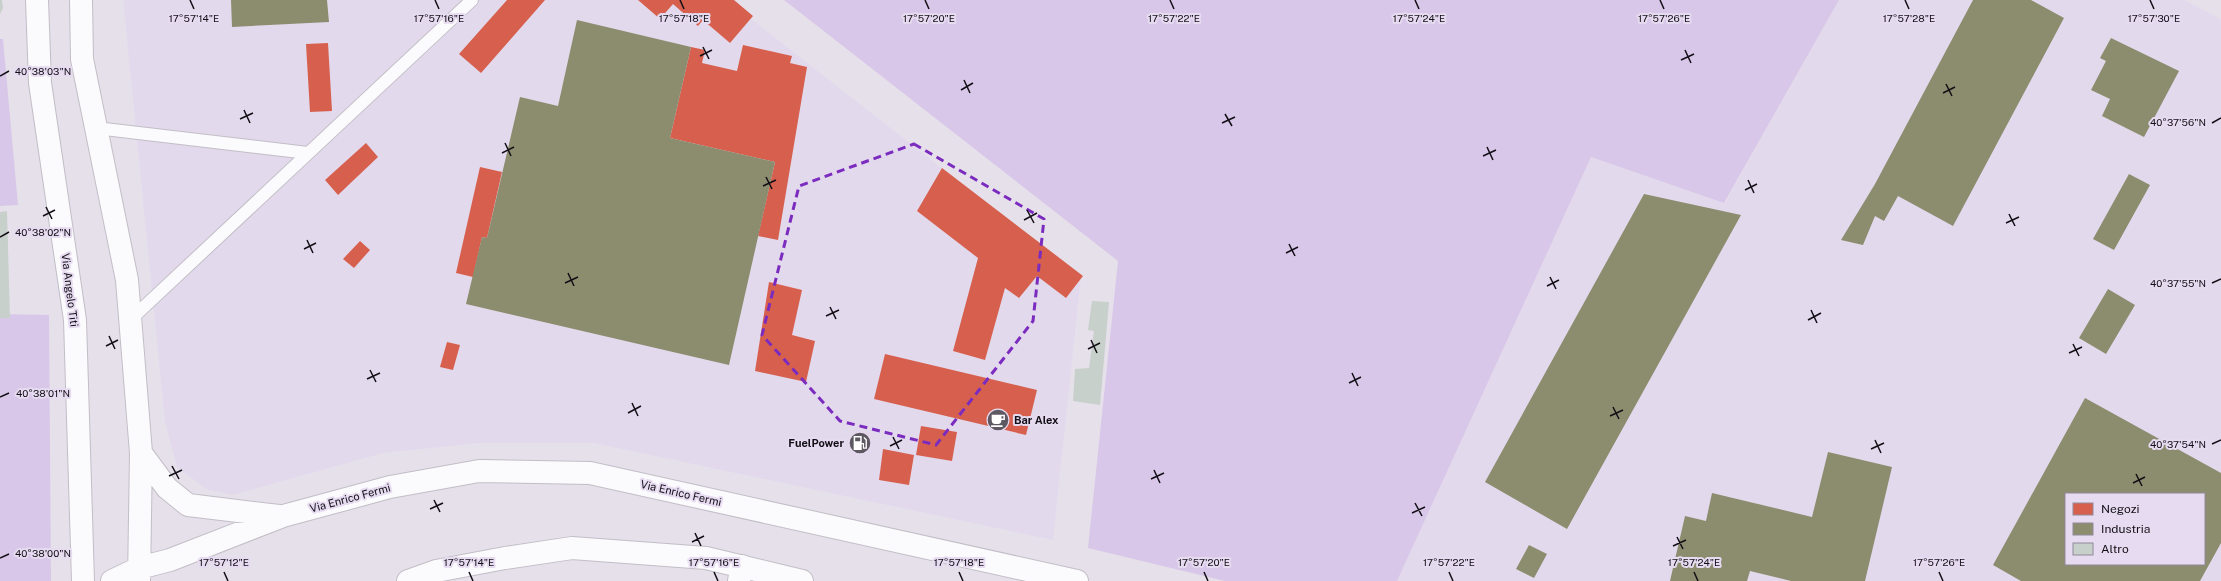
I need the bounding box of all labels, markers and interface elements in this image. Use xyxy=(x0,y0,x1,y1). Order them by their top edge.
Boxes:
text: 17°57'14"E xyxy=(169,12,219,24)
text: 17°57'16"E xyxy=(414,12,464,24)
text: 17°57'18"E xyxy=(659,12,709,24)
text: 17°57'20"E xyxy=(903,12,955,24)
text: 17°57'22"E xyxy=(1148,12,1200,24)
text: 17°57'24"E xyxy=(1393,12,1445,24)
text: 17°57'26"E xyxy=(1638,12,1690,24)
text: 17°57'28"E xyxy=(1883,12,1935,24)
text: 17°57'30"E xyxy=(2128,12,2180,24)
text: 40°38'03"N xyxy=(15,65,71,77)
text: 40°37'56"N xyxy=(2150,116,2206,128)
text: 40°38'02"N xyxy=(15,226,71,238)
street label: Via Angelo Titi xyxy=(60,253,80,327)
text: 40°37'55"N xyxy=(2150,277,2206,289)
text: 40°38'01"N xyxy=(16,387,70,399)
cafe icon: Bar Alex xyxy=(985,407,1011,433)
place label: Bar Alex xyxy=(1014,414,1059,426)
fuel station icon: FuelPower xyxy=(847,430,873,456)
place label: FuelPower xyxy=(788,437,844,449)
text: 40°37'54"N xyxy=(2150,438,2206,450)
street label: Via Enrico Fermi xyxy=(639,478,723,508)
street label: Via Enrico Fermi xyxy=(308,481,392,515)
legend xyxy=(2065,493,2205,565)
text: Negozi xyxy=(2101,502,2139,516)
text: Industria xyxy=(2101,522,2150,536)
text: Altro xyxy=(2101,542,2129,556)
text: 40°38'00"N xyxy=(15,547,71,559)
text: 17°57'12"E xyxy=(199,556,249,568)
text: 17°57'14"E xyxy=(444,556,494,568)
text: 17°57'16"E xyxy=(689,556,739,568)
text: 17°57'18"E xyxy=(934,556,984,568)
text: 17°57'20"E xyxy=(1178,556,1230,568)
text: 17°57'22"E xyxy=(1423,556,1475,568)
text: 17°57'24"E xyxy=(1668,556,1720,568)
text: 17°57'26"E xyxy=(1913,556,1965,568)

